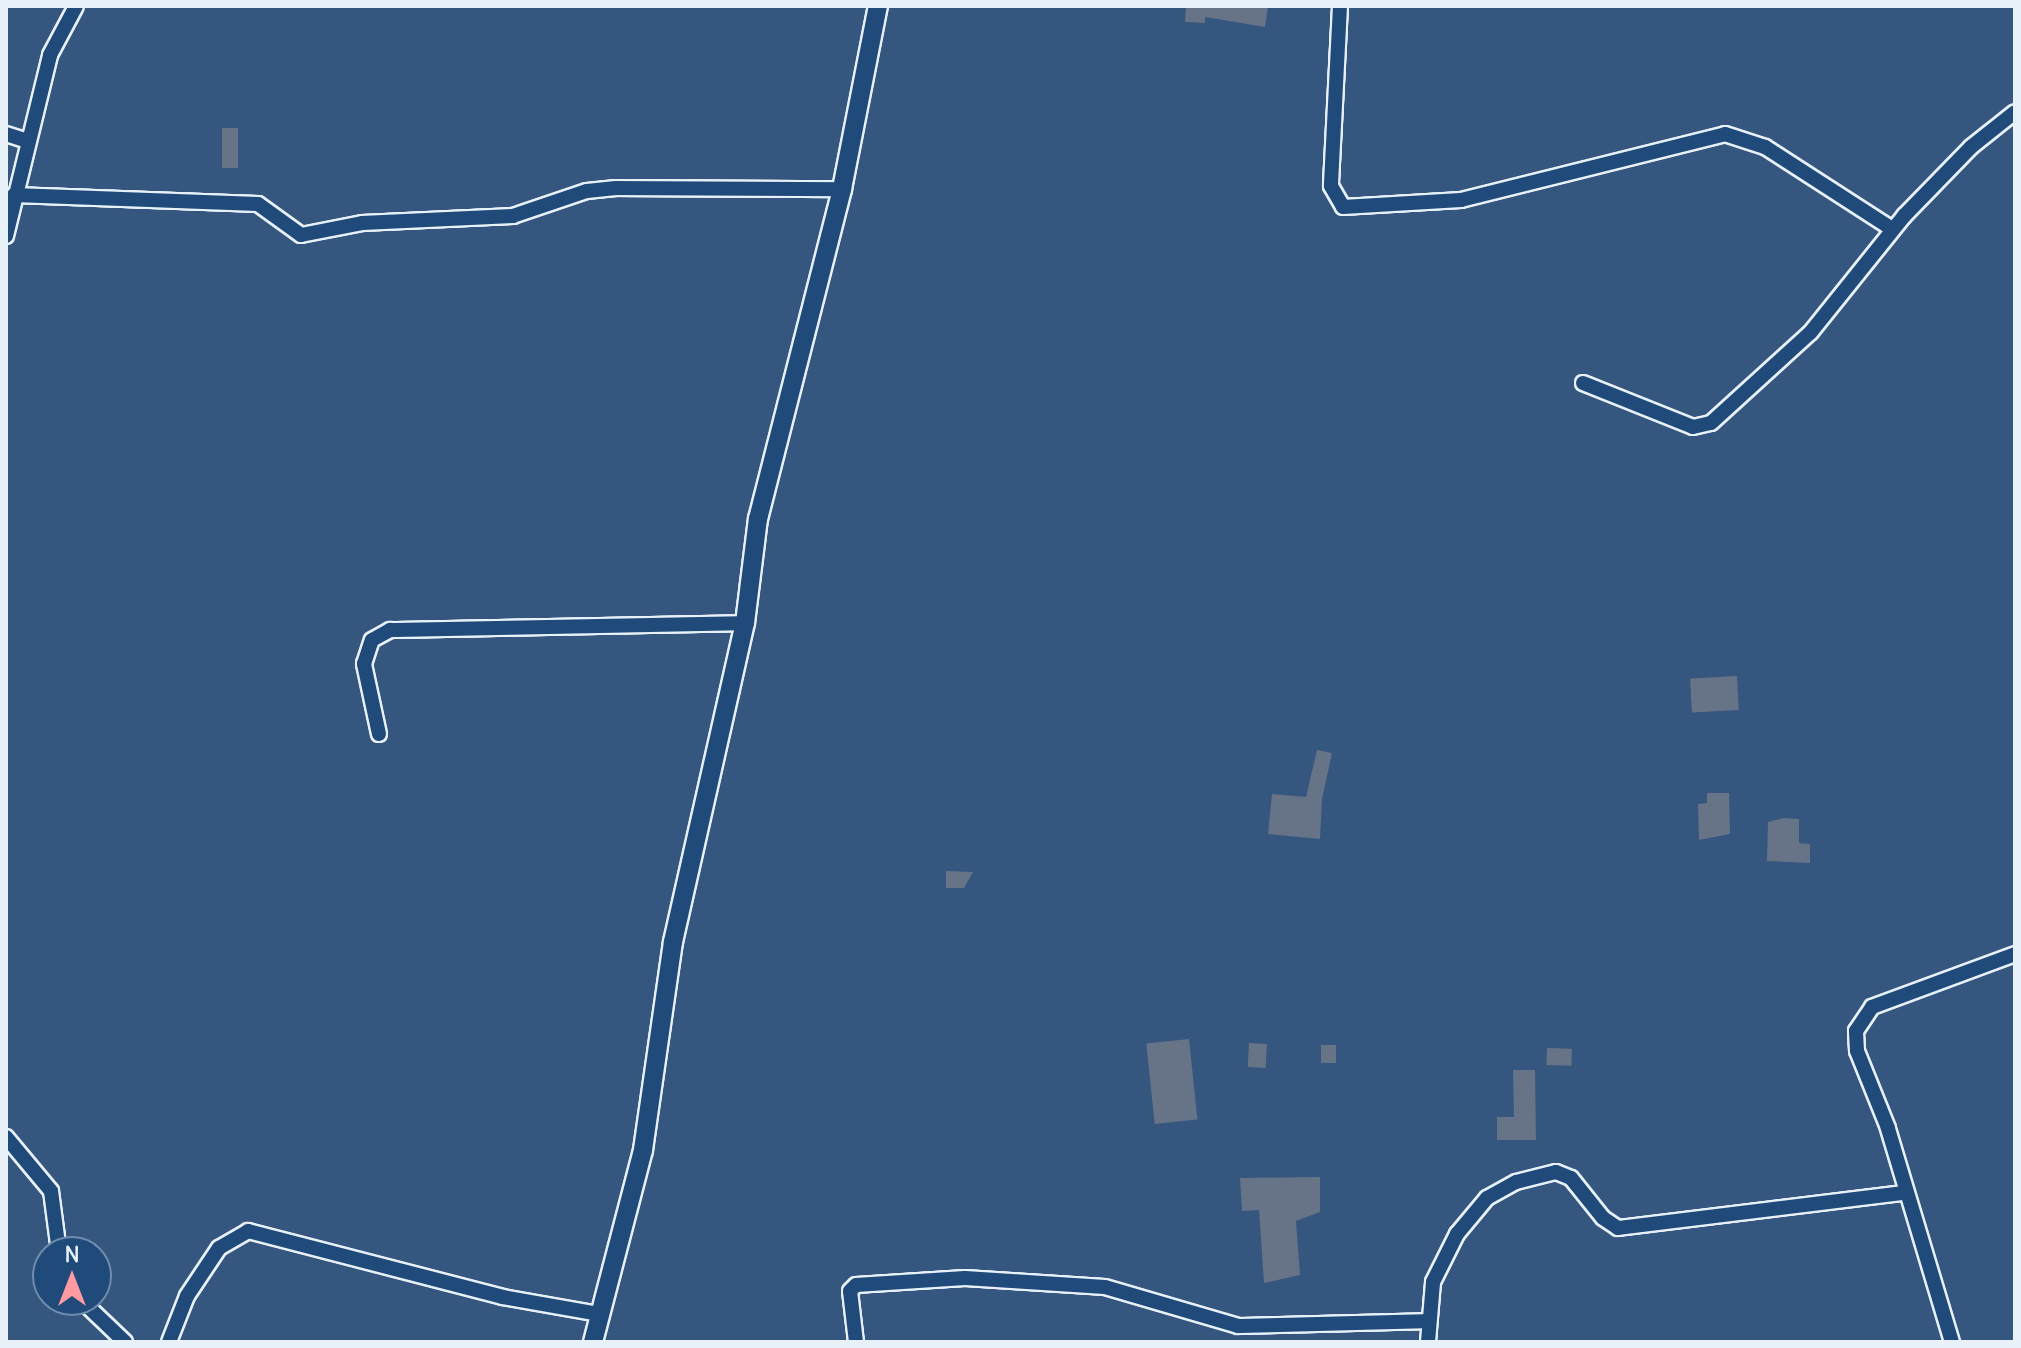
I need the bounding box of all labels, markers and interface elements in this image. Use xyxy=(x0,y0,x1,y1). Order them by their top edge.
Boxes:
north arrow xyxy=(32,1236,112,1316)
text: N xyxy=(64,1240,80,1268)

